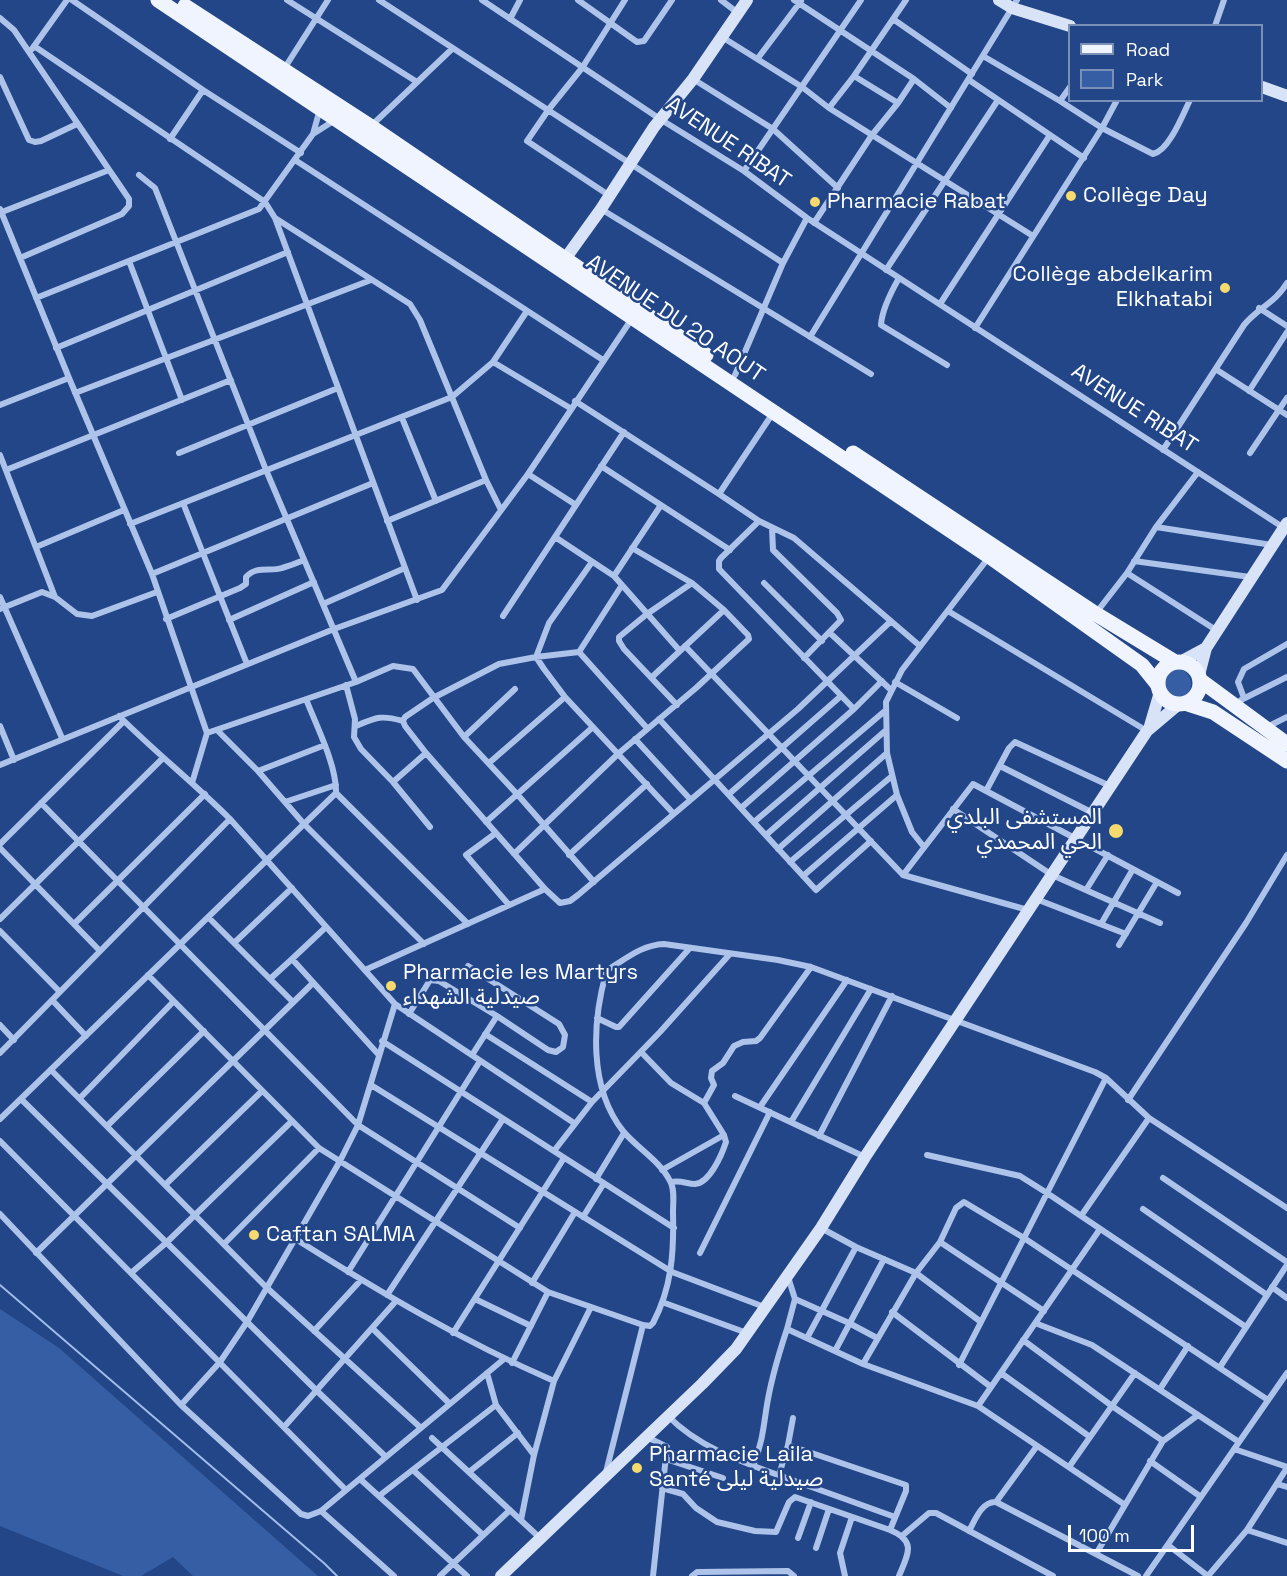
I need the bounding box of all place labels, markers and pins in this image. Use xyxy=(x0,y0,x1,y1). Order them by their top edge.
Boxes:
place label: Collège Day xyxy=(1083,183,1208,209)
place label: Pharmacie Rabat xyxy=(827,189,1006,215)
marker: Collège Day xyxy=(1064,189,1078,203)
marker: Pharmacie Rabat xyxy=(808,195,822,209)
place label: Collège abdelkarim Elkhatabi xyxy=(1012,262,1213,314)
marker: Collège abdelkarim Elkhatabi xyxy=(1218,281,1232,295)
place label: المستشفى البلدي الحي المحمدي xyxy=(946,805,1102,856)
marker: المستشفى البلدي الحي المحمدي xyxy=(1107,822,1125,840)
place label: Pharmacie les Martyrs صيدلية الشهداء xyxy=(403,960,638,1011)
marker: Pharmacie les Martyrs صيدلية الشهداء xyxy=(384,979,398,993)
place label: Caftan SALMA xyxy=(266,1222,415,1248)
marker: Caftan SALMA xyxy=(247,1228,261,1242)
place label: Pharmacie Laila Santé صيدلية ليلى xyxy=(649,1442,823,1494)
marker: Pharmacie Laila Santé صيدلية ليلى xyxy=(630,1461,644,1475)

